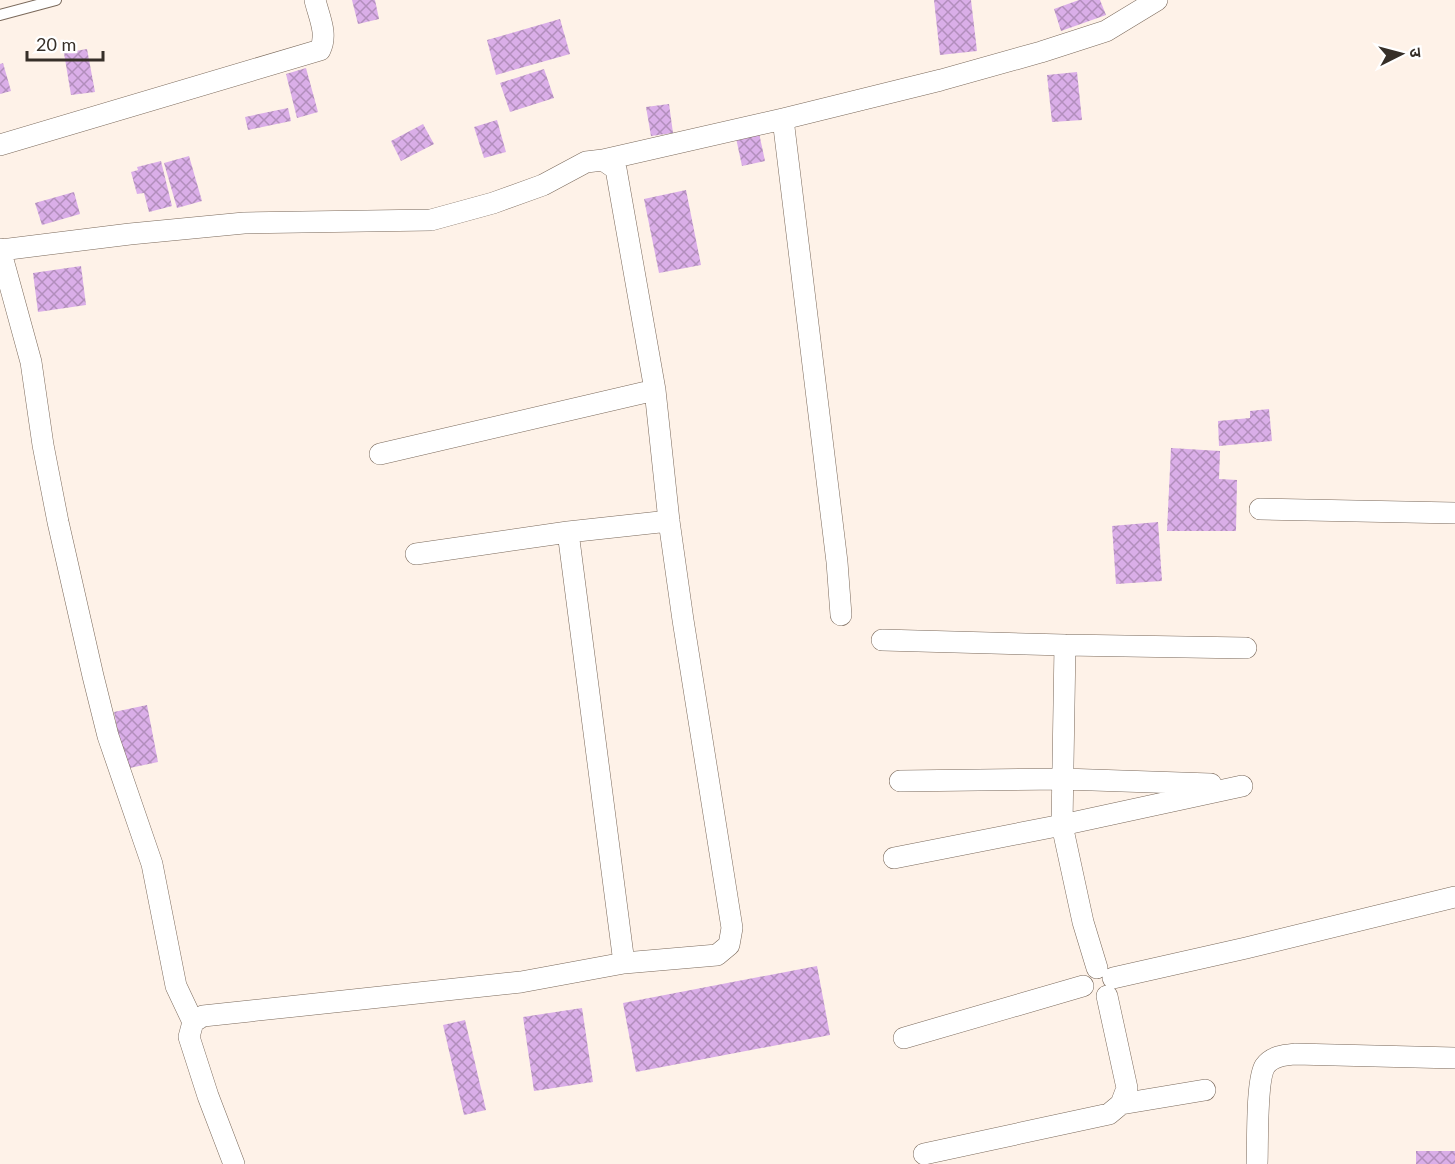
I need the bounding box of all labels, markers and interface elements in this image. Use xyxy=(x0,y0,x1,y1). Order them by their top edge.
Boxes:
scale bar xyxy=(27,24,104,62)
north arrow xyxy=(1371,24,1431,84)
text: 20 m xyxy=(36,33,76,55)
text: उ xyxy=(1406,47,1426,59)

